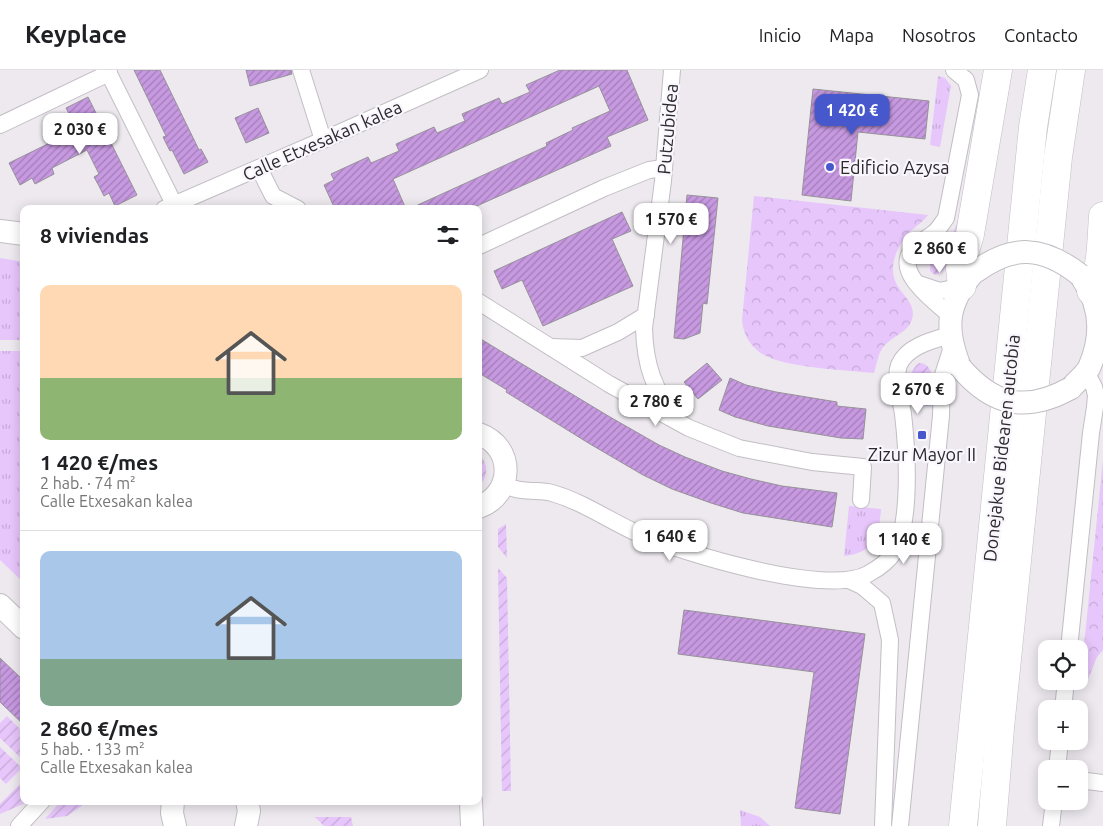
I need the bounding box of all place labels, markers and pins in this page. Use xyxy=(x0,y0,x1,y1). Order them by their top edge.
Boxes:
pin: 1 420 € xyxy=(806,93,898,136)
pin: 2 030 € xyxy=(34,112,126,155)
place label: Edificio Azysa xyxy=(840,157,950,177)
marker: Edificio Azysa xyxy=(824,161,836,173)
pin: 1 570 € xyxy=(625,202,717,245)
pin: 2 860 € xyxy=(894,232,986,274)
pin: 2 670 € xyxy=(872,372,964,415)
pin: 2 780 € xyxy=(610,384,702,427)
marker: Zizur Mayor II xyxy=(916,429,928,441)
place label: Zizur Mayor II xyxy=(868,444,976,464)
pin: 1 640 € xyxy=(624,520,716,562)
pin: 1 140 € xyxy=(858,522,950,565)

